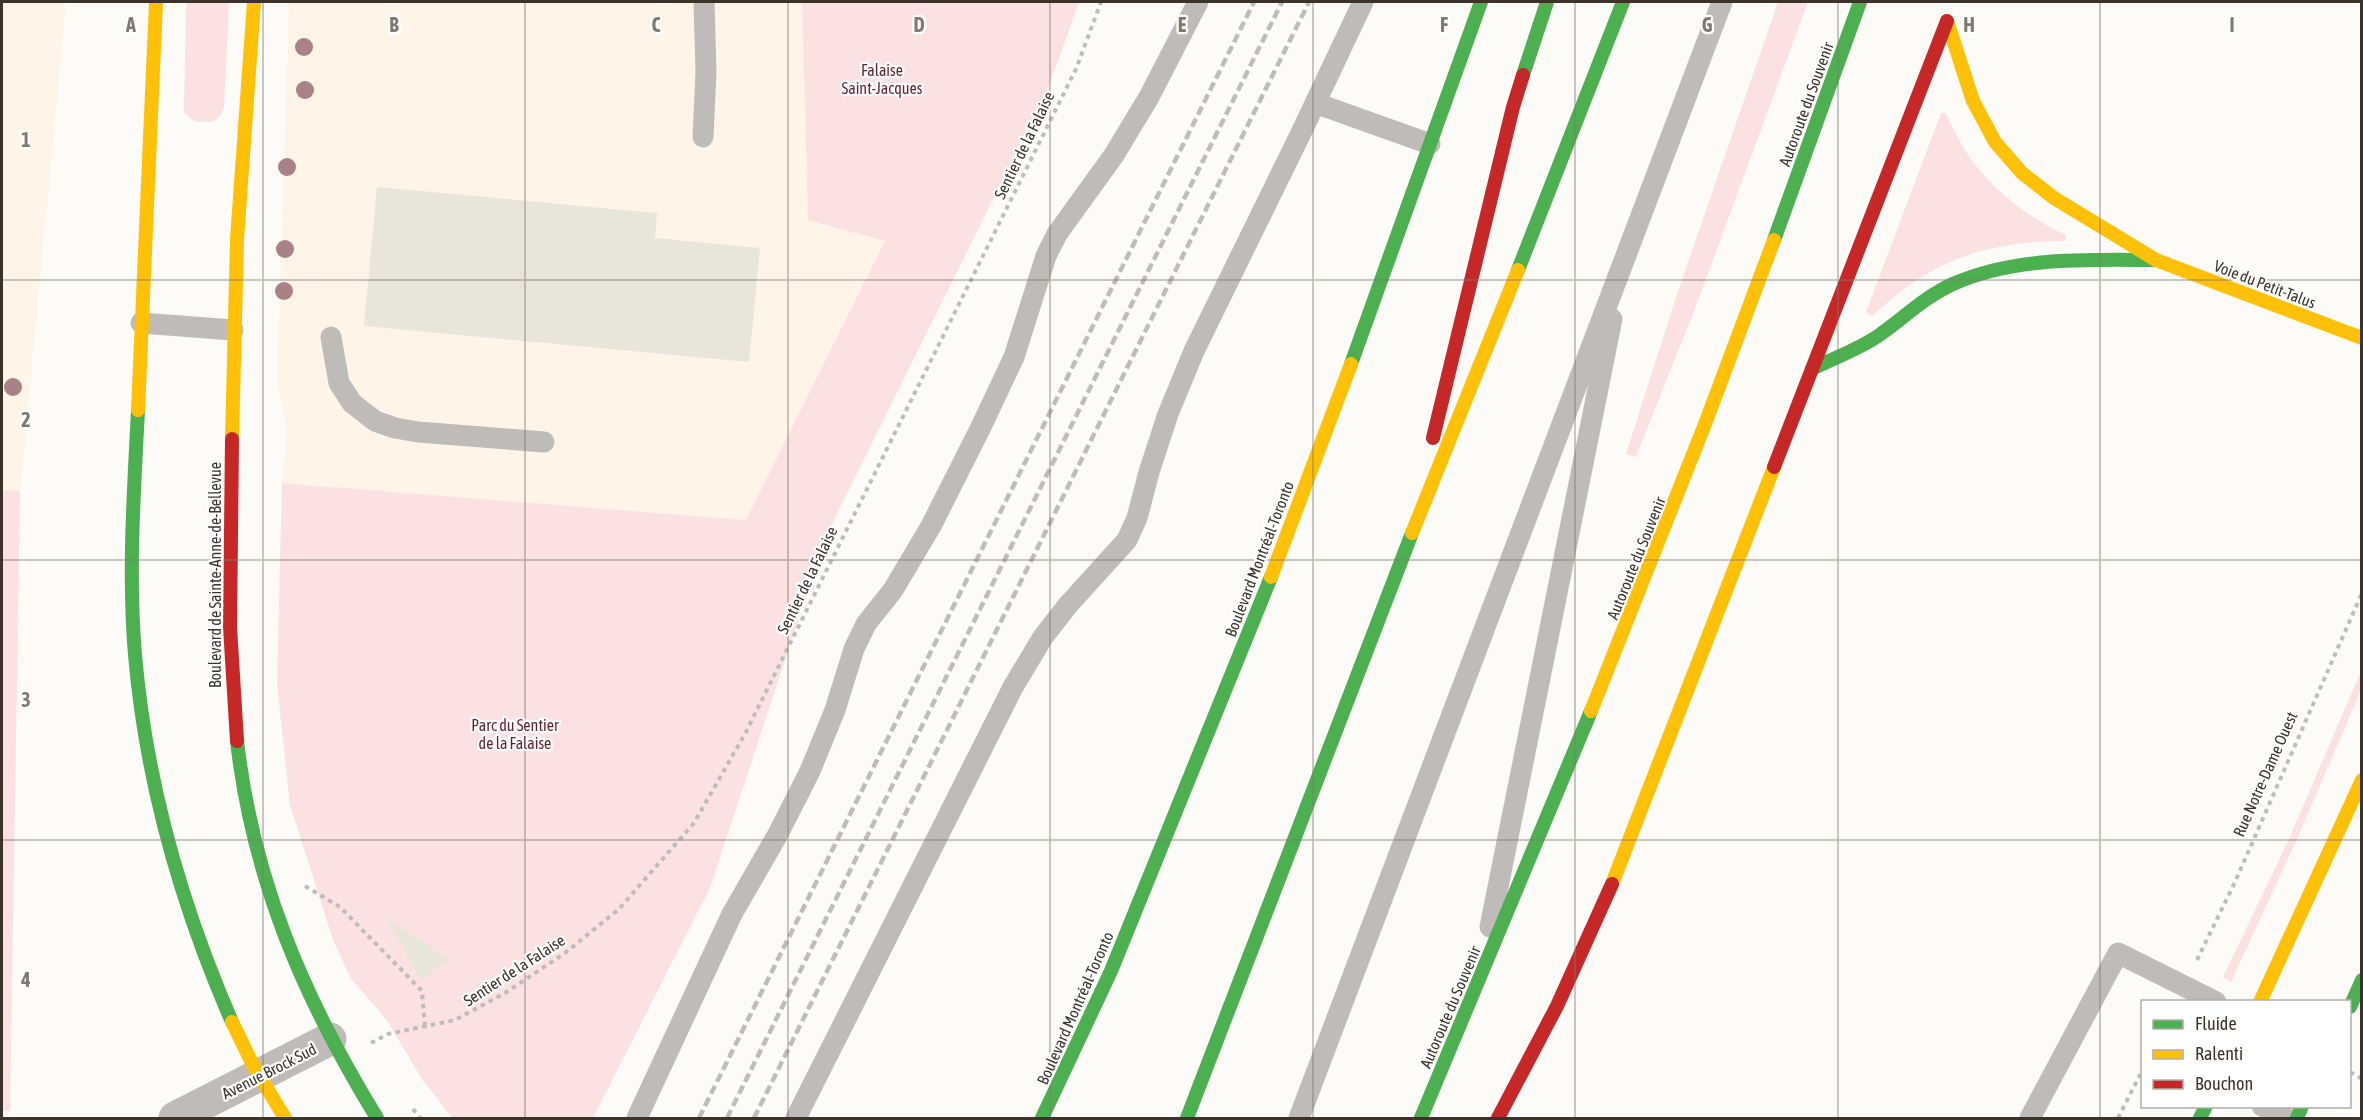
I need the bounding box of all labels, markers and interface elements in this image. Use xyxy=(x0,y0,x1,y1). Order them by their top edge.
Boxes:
text: A xyxy=(125,13,136,36)
text: B xyxy=(389,13,399,36)
text: C xyxy=(652,13,661,36)
text: D xyxy=(913,13,925,36)
text: E xyxy=(1178,13,1187,36)
text: F xyxy=(1440,13,1448,36)
text: G xyxy=(1702,13,1713,36)
text: H xyxy=(1963,13,1975,36)
text: I xyxy=(2229,13,2235,36)
street label: Autoroute du Souvenir xyxy=(1775,39,1837,169)
park label: Falaise Saint-Jacques xyxy=(842,61,923,98)
street label: Sentier de la Falaise xyxy=(990,88,1058,202)
text: 1 xyxy=(21,128,31,151)
street label: Voie du Petit-Talus xyxy=(2212,256,2319,312)
text: 2 xyxy=(21,408,31,431)
street label: Boulevard de Sainte-Anne-de-Bellevue xyxy=(206,462,224,688)
street label: Boulevard Montréal-Toronto xyxy=(1221,479,1297,639)
street label: Autoroute du Souvenir xyxy=(1603,494,1669,622)
street label: Sentier de la Falaise xyxy=(773,523,841,637)
text: 3 xyxy=(21,688,31,711)
street label: Rue Notre-Dame Ouest xyxy=(2229,708,2301,839)
park label: Parc du Sentier de la Falaise xyxy=(471,716,559,752)
street label: Boulevard Montréal-Toronto xyxy=(1033,929,1117,1087)
street label: Sentier de la Falaise xyxy=(460,931,568,1009)
street label: Autoroute du Souvenir xyxy=(1416,943,1484,1071)
text: 4 xyxy=(20,968,31,991)
legend xyxy=(2141,1000,2351,1108)
text: Fluide xyxy=(2195,1013,2237,1034)
street label: Avenue Brock Sud xyxy=(219,1039,319,1103)
text: Ralenti xyxy=(2195,1043,2243,1064)
text: Bouchon xyxy=(2195,1073,2253,1094)

